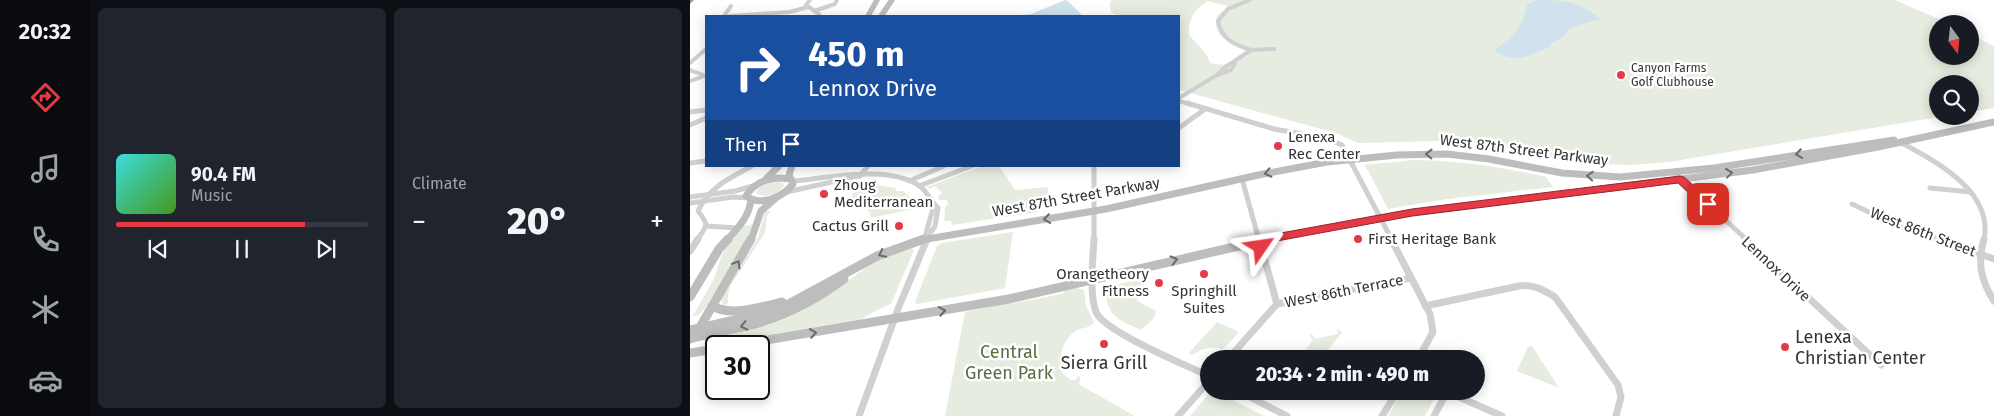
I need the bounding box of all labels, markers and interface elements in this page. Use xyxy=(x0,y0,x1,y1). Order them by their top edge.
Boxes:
north arrow xyxy=(1929,15,1979,65)
map controls xyxy=(1929,15,1979,125)
text: 20:32 xyxy=(19,18,71,45)
text: 450 m xyxy=(808,33,905,75)
icon: right xyxy=(725,35,790,100)
place label: Canyon Farms Golf Clubhouse xyxy=(1631,61,1714,89)
marker: Canyon Farms Golf Clubhouse xyxy=(1615,69,1627,81)
text: Lennox Drive xyxy=(808,75,937,102)
button: search xyxy=(1929,75,1979,125)
icon: directions xyxy=(28,80,63,115)
place label: Lenexa Rec Center xyxy=(1288,128,1361,163)
icon: arrive xyxy=(777,130,805,158)
street label: West 87th Street Parkway xyxy=(1439,131,1610,169)
text: Then xyxy=(725,133,767,156)
marker: Lenexa Rec Center xyxy=(1272,140,1284,152)
one-way arrow xyxy=(1425,148,1433,159)
one-way arrow xyxy=(1794,149,1803,159)
icon: music xyxy=(28,151,63,186)
text: 90.4 FM xyxy=(191,163,256,186)
one-way arrow xyxy=(1263,167,1272,178)
one-way arrow xyxy=(1725,168,1733,179)
one-way arrow xyxy=(1585,170,1593,181)
street label: West 87th Street Parkway xyxy=(991,173,1162,221)
text: Climate xyxy=(412,174,467,193)
place label: Zhoug Mediterranean xyxy=(834,176,933,211)
pin xyxy=(1687,183,1729,225)
text: Music xyxy=(191,186,232,205)
marker: Zhoug Mediterranean xyxy=(818,188,830,200)
icon: arrive xyxy=(1694,190,1722,218)
text: 20° xyxy=(507,198,569,244)
street label: West 86th Street xyxy=(1868,204,1979,261)
text: − xyxy=(412,205,426,238)
text: + xyxy=(650,205,664,238)
one-way arrow xyxy=(1043,214,1052,224)
place label: Cactus Grill xyxy=(812,217,890,235)
marker: Cactus Grill xyxy=(893,220,905,232)
position arrow xyxy=(1234,220,1286,272)
icon: phone xyxy=(28,222,63,257)
place label: First Heritage Bank xyxy=(1368,230,1497,248)
street label: Lennox Drive xyxy=(1738,232,1814,306)
marker: First Heritage Bank xyxy=(1352,233,1364,245)
icon: previous xyxy=(144,235,172,263)
icon: pause xyxy=(228,235,256,263)
icon: next xyxy=(312,235,340,263)
one-way arrow xyxy=(878,248,887,258)
one-way arrow xyxy=(1169,255,1178,266)
one-way arrow xyxy=(731,260,741,269)
place label: Orangetheory Fitness xyxy=(1056,265,1150,300)
marker: Springhill Suites xyxy=(1198,268,1210,280)
street label: West 86th Terrace xyxy=(1283,271,1405,311)
marker: Orangetheory Fitness xyxy=(1153,277,1165,289)
place label: Springhill Suites xyxy=(1171,282,1237,317)
icon: climate xyxy=(28,292,63,327)
one-way arrow xyxy=(938,306,947,316)
one-way arrow xyxy=(740,320,749,331)
place label: Lenexa Christian Center xyxy=(1795,326,1926,369)
one-way arrow xyxy=(809,328,818,338)
speed limit sign: 30 xyxy=(705,335,770,400)
marker: Sierra Grill xyxy=(1098,338,1110,350)
park label: Central Green Park xyxy=(965,341,1054,384)
marker: Lenexa Christian Center xyxy=(1779,341,1791,353)
place label: Sierra Grill xyxy=(1061,352,1147,374)
icon: car xyxy=(28,363,63,398)
text: 20:34 · 2 min · 490 m xyxy=(1256,363,1429,386)

